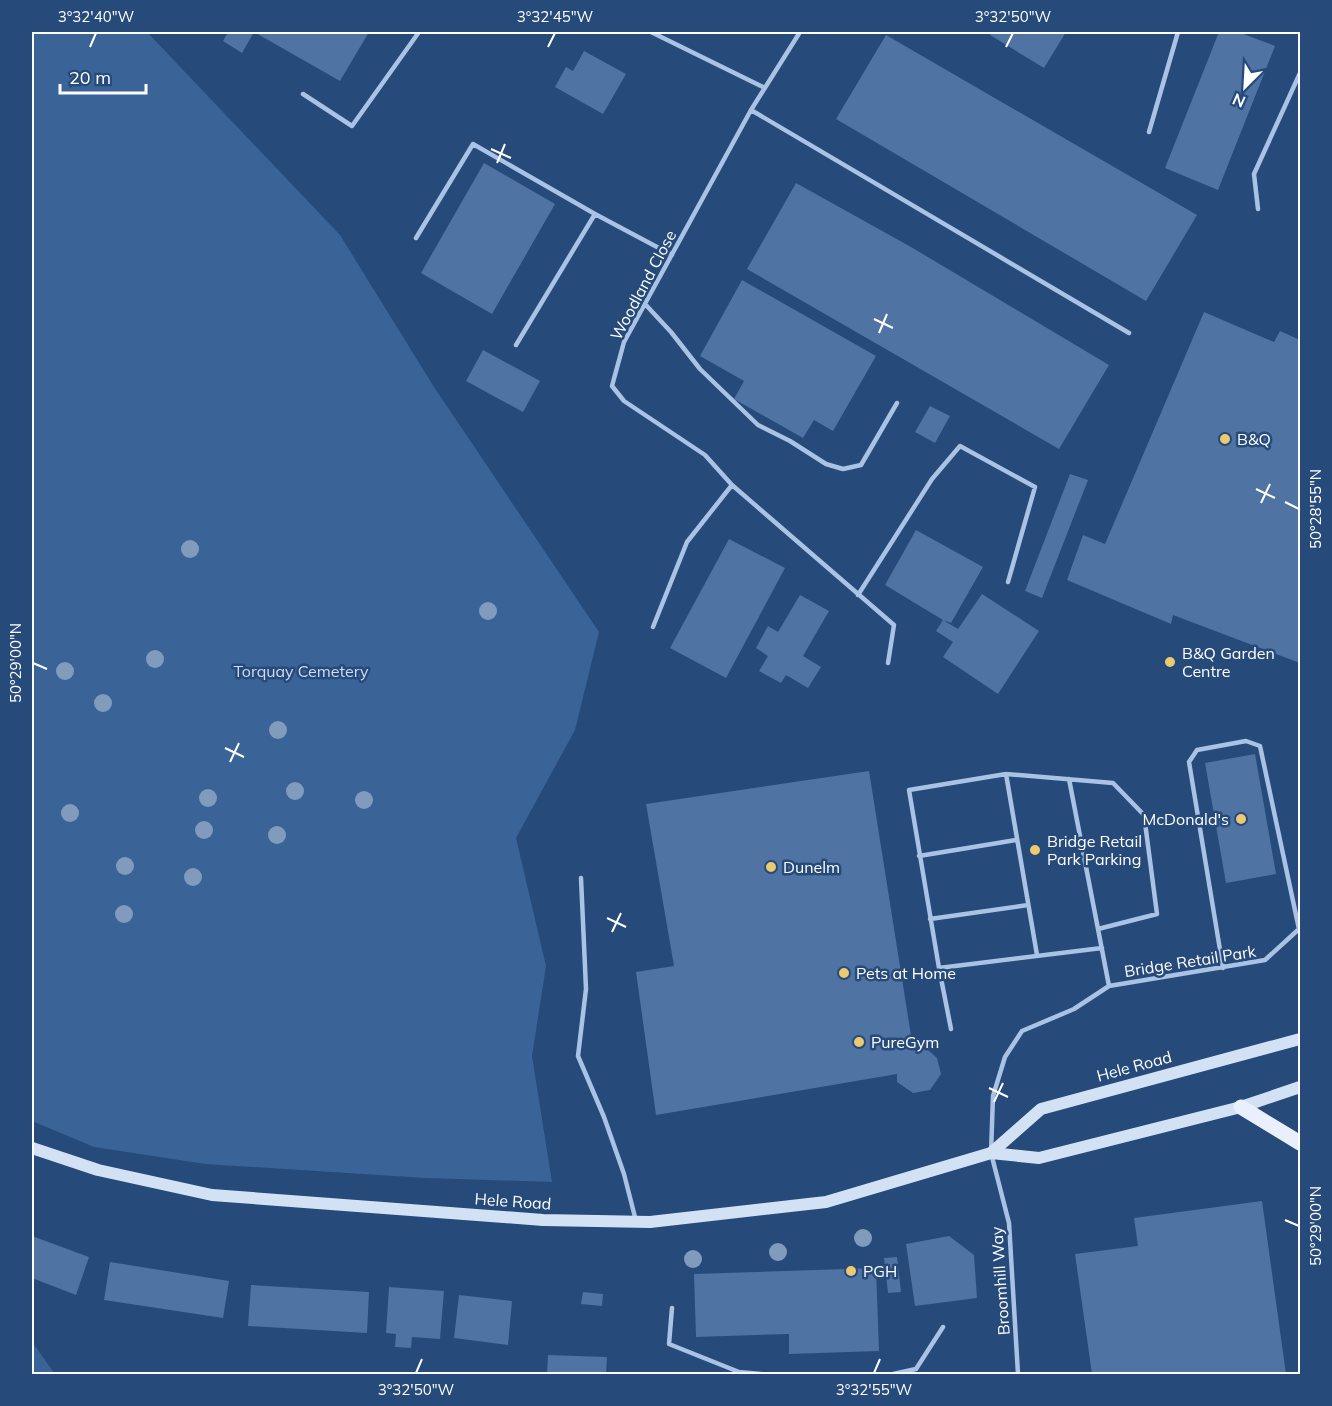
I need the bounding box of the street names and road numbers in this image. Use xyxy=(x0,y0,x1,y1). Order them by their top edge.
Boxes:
street label: Woodland Close xyxy=(606,227,680,343)
street label: Bridge Retail Park xyxy=(1123,941,1258,981)
street label: Hele Road xyxy=(1094,1046,1174,1086)
street label: Hele Road xyxy=(474,1188,552,1214)
street label: Broomhill Way xyxy=(986,1226,1014,1336)

